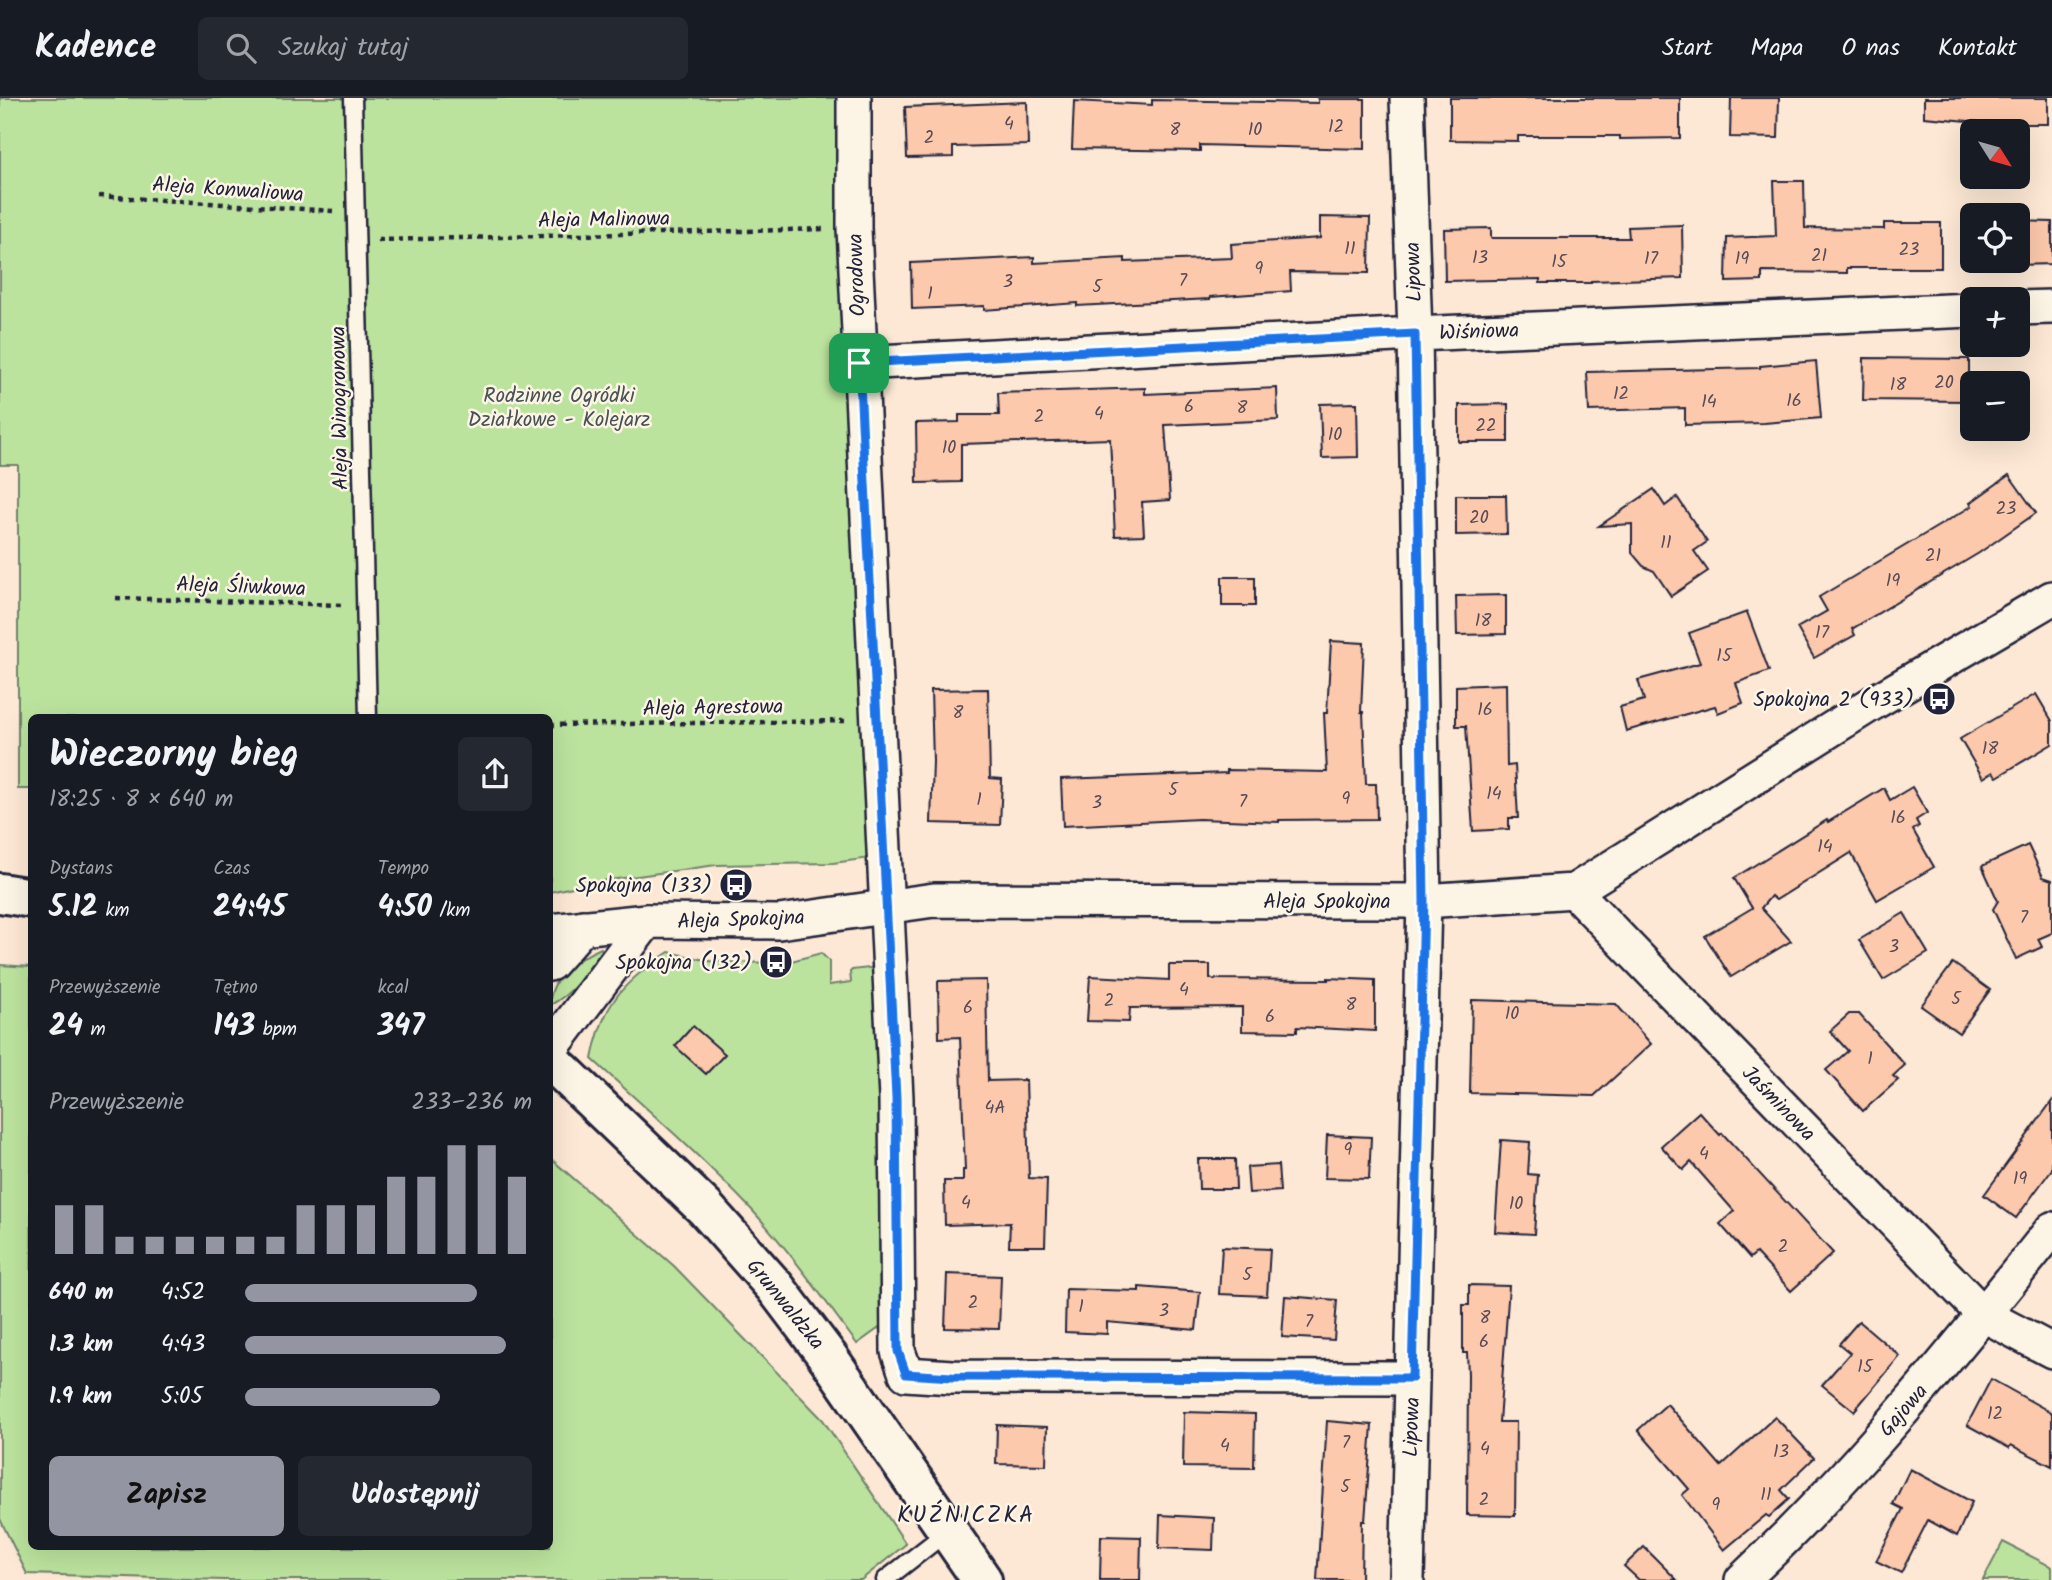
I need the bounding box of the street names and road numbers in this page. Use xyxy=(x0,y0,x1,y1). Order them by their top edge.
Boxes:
street label: Aleja Konwaliowa xyxy=(151,169,305,212)
street label: Aleja Malinowa xyxy=(538,203,670,238)
street label: Ogrodowa xyxy=(840,233,875,317)
street label: Lipowa xyxy=(1397,241,1432,303)
street label: Wiśniowa xyxy=(1438,315,1520,350)
street label: Aleja Winogronowa xyxy=(323,326,358,490)
street label: Aleja Śliwkowa xyxy=(176,569,306,606)
street label: Aleja Agrestowa xyxy=(642,691,784,726)
street label: Aleja Spokojna xyxy=(1263,886,1391,919)
street label: Aleja Spokojna xyxy=(677,902,805,939)
street label: Jaśminowa xyxy=(1733,1058,1823,1150)
street label: Grunwaldzka xyxy=(738,1252,832,1358)
street label: Gajowa xyxy=(1872,1377,1937,1445)
street label: Lipowa xyxy=(1395,1396,1430,1458)

